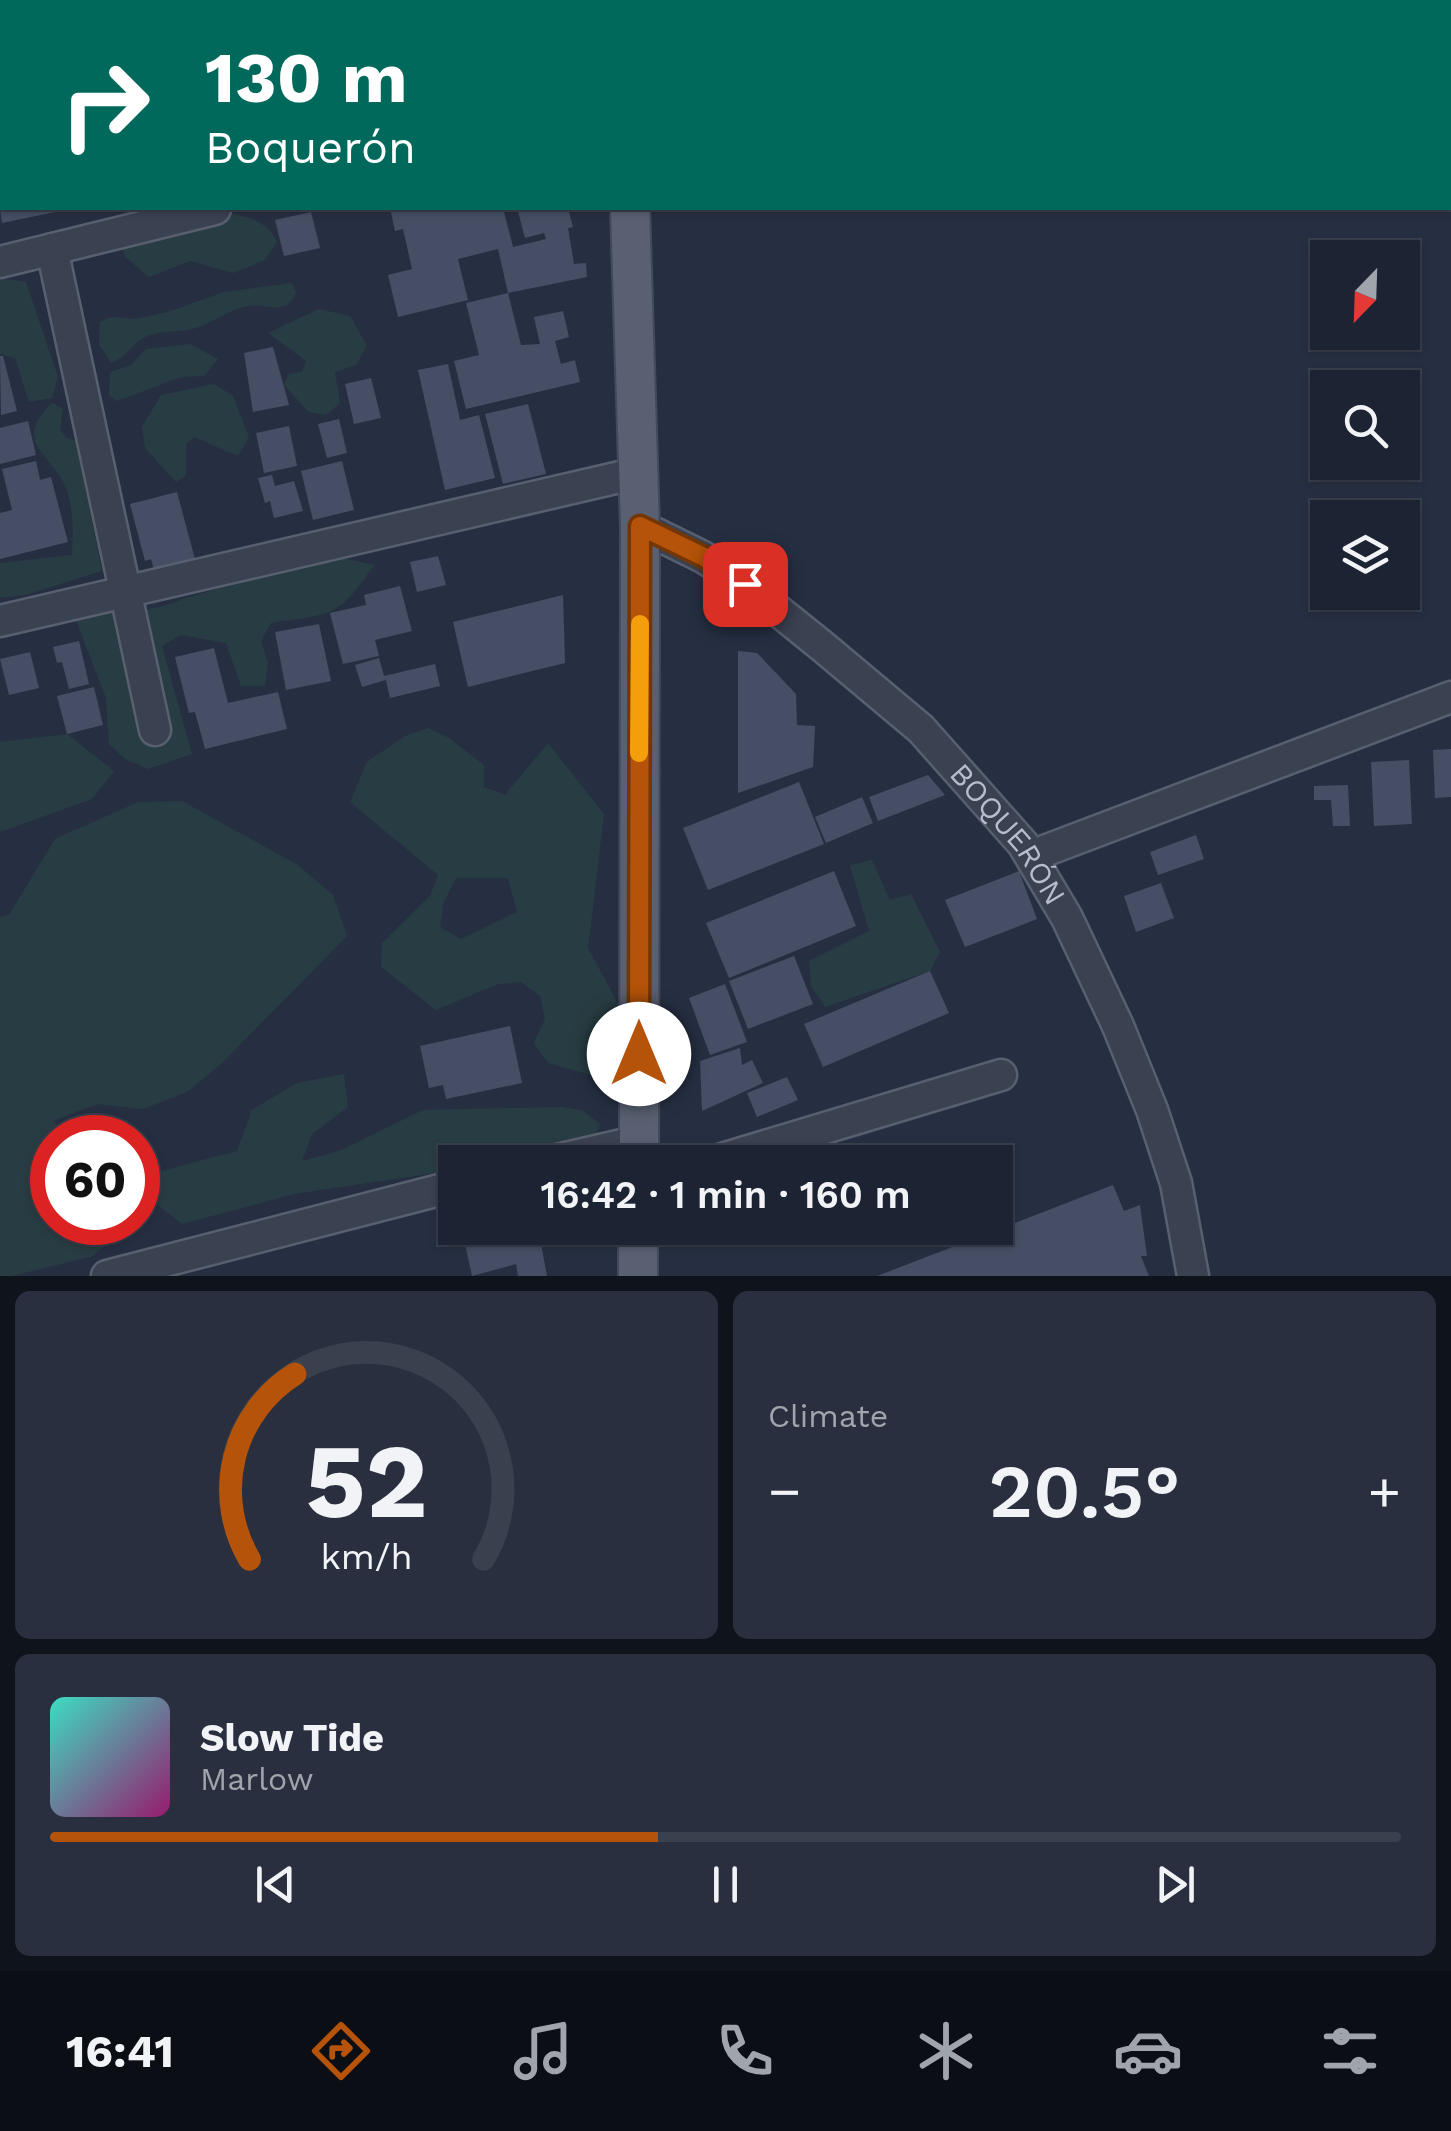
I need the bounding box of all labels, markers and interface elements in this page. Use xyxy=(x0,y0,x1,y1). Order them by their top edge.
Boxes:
text: 130 m xyxy=(205,37,408,119)
icon: right xyxy=(40,40,170,170)
text: Boquerón xyxy=(205,121,416,174)
north arrow xyxy=(1310,240,1420,350)
map controls xyxy=(1310,240,1420,610)
button: search xyxy=(1310,370,1420,480)
button: layers xyxy=(1310,500,1420,610)
pin xyxy=(703,542,788,627)
icon: arrive xyxy=(718,557,773,612)
street label: BOQUERÓN xyxy=(943,756,1073,911)
position arrow xyxy=(587,1002,691,1106)
speed limit sign: 60 xyxy=(30,1115,160,1245)
text: 16:42 · 1 min · 160 m xyxy=(540,1173,911,1217)
text: Climate xyxy=(768,1397,888,1435)
text: 52 xyxy=(305,1420,428,1542)
text: 20.5° xyxy=(989,1447,1180,1535)
text: − xyxy=(768,1459,801,1523)
text: + xyxy=(1368,1459,1401,1523)
text: km/h xyxy=(320,1536,413,1578)
text: Slow Tide xyxy=(200,1716,384,1760)
text: Marlow xyxy=(200,1760,314,1798)
icon: previous xyxy=(248,1857,303,1912)
icon: pause xyxy=(698,1857,753,1912)
icon: next xyxy=(1148,1857,1203,1912)
icon: directions xyxy=(306,2016,376,2086)
icon: music xyxy=(508,2016,578,2086)
icon: phone xyxy=(710,2016,780,2086)
icon: climate xyxy=(911,2016,981,2086)
icon: car xyxy=(1113,2016,1183,2086)
icon: filters xyxy=(1315,2016,1385,2086)
text: 16:41 xyxy=(66,2025,174,2078)

